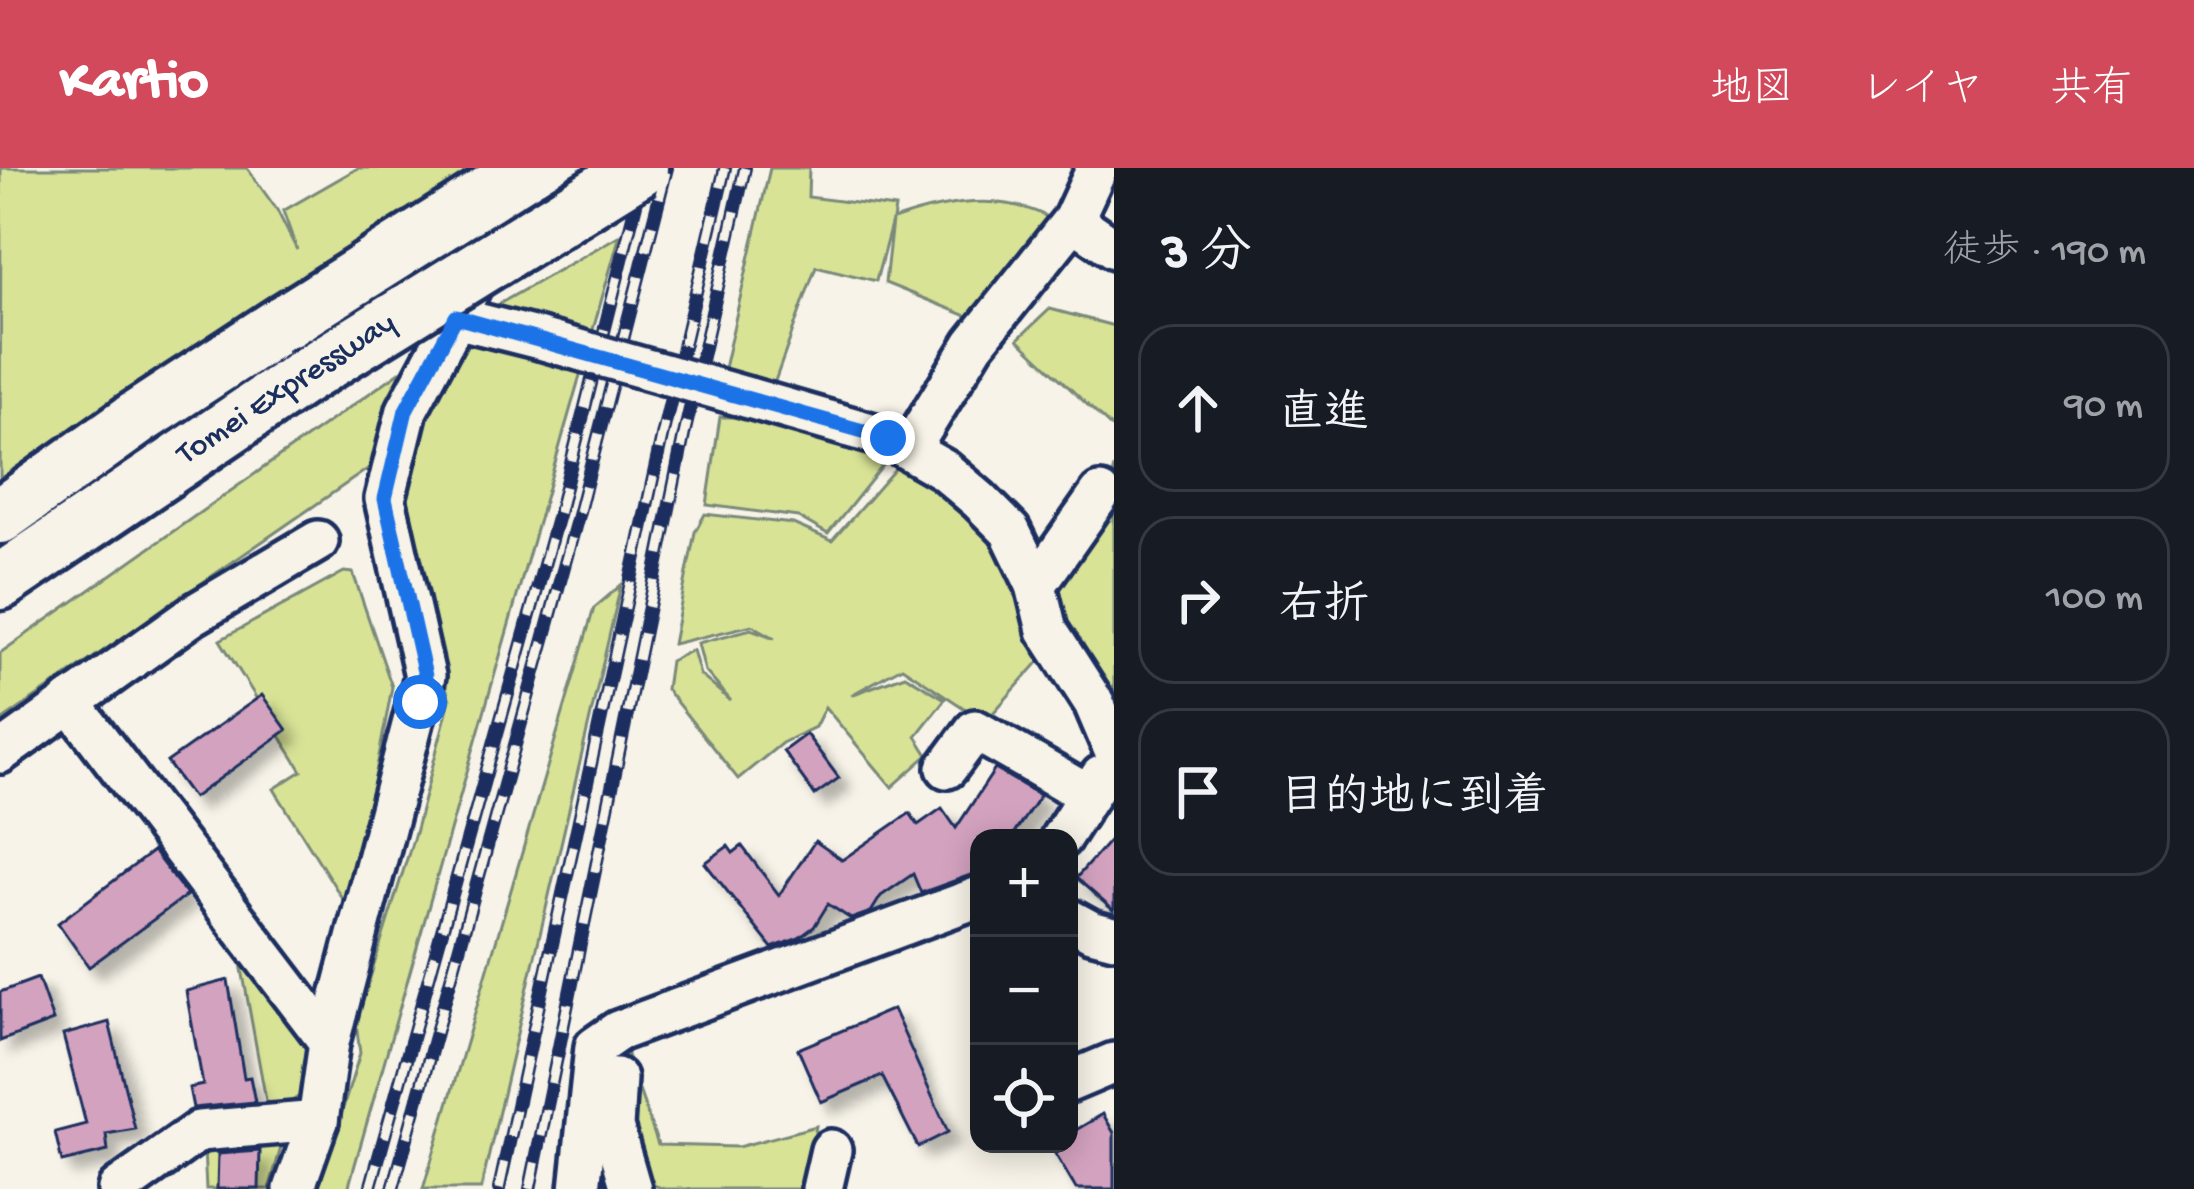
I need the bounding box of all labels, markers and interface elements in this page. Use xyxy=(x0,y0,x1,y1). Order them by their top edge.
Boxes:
text: Kartio xyxy=(60,51,208,118)
text: 地図 xyxy=(1710,68,1794,117)
text: レイヤ xyxy=(1860,68,1984,117)
text: 共有 xyxy=(2050,68,2134,117)
text: 3 分 xyxy=(1162,226,1252,286)
text: 徒歩 · 190 m xyxy=(1943,231,2146,277)
street label: Tomei Expressway xyxy=(169,305,403,476)
icon: ahead xyxy=(1165,375,1231,441)
text: 90 m xyxy=(2064,385,2143,431)
text: 直進 xyxy=(1279,390,1369,443)
route end xyxy=(861,411,915,465)
icon: right xyxy=(1165,567,1231,633)
text: 100 m xyxy=(2046,577,2143,623)
text: 右折 xyxy=(1279,582,1369,635)
route start xyxy=(393,675,447,729)
icon: arrive xyxy=(1165,759,1231,825)
text: 目的地に到着 xyxy=(1279,774,1549,827)
map controls xyxy=(970,829,1078,1153)
button: + xyxy=(970,829,1078,937)
button: − xyxy=(970,937,1078,1045)
button: locate xyxy=(970,1045,1078,1153)

